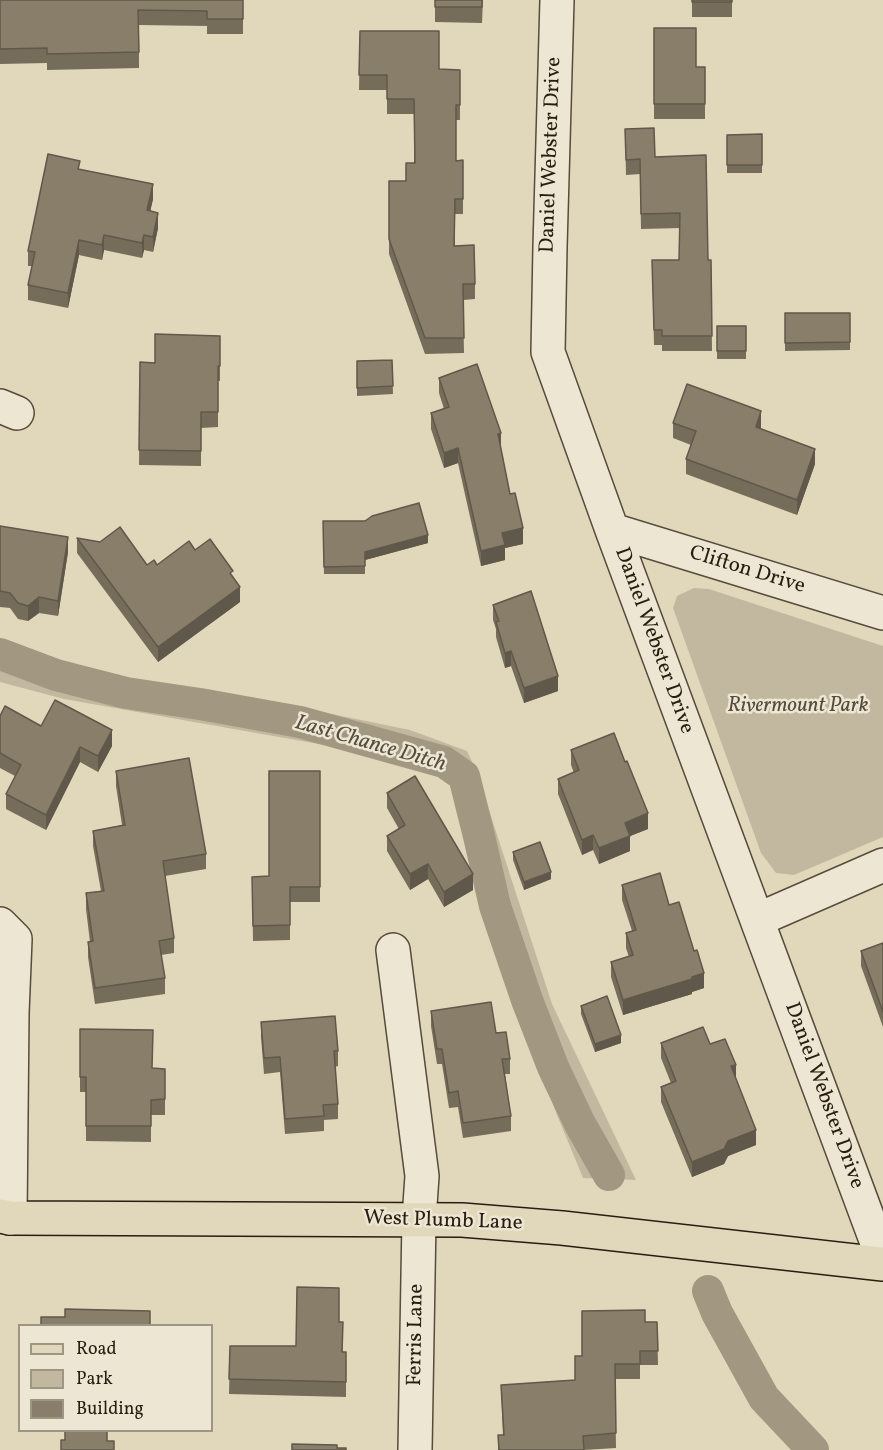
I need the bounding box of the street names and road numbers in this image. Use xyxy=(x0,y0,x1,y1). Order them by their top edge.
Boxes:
street label: Daniel Webster Drive xyxy=(536,56,568,254)
street label: Clifton Drive xyxy=(686,541,808,601)
street label: Daniel Webster Drive xyxy=(608,544,698,738)
street label: Daniel Webster Drive xyxy=(778,999,868,1193)
street label: West Plumb Lane xyxy=(363,1207,523,1237)
street label: Ferris Lane xyxy=(404,1284,430,1386)

